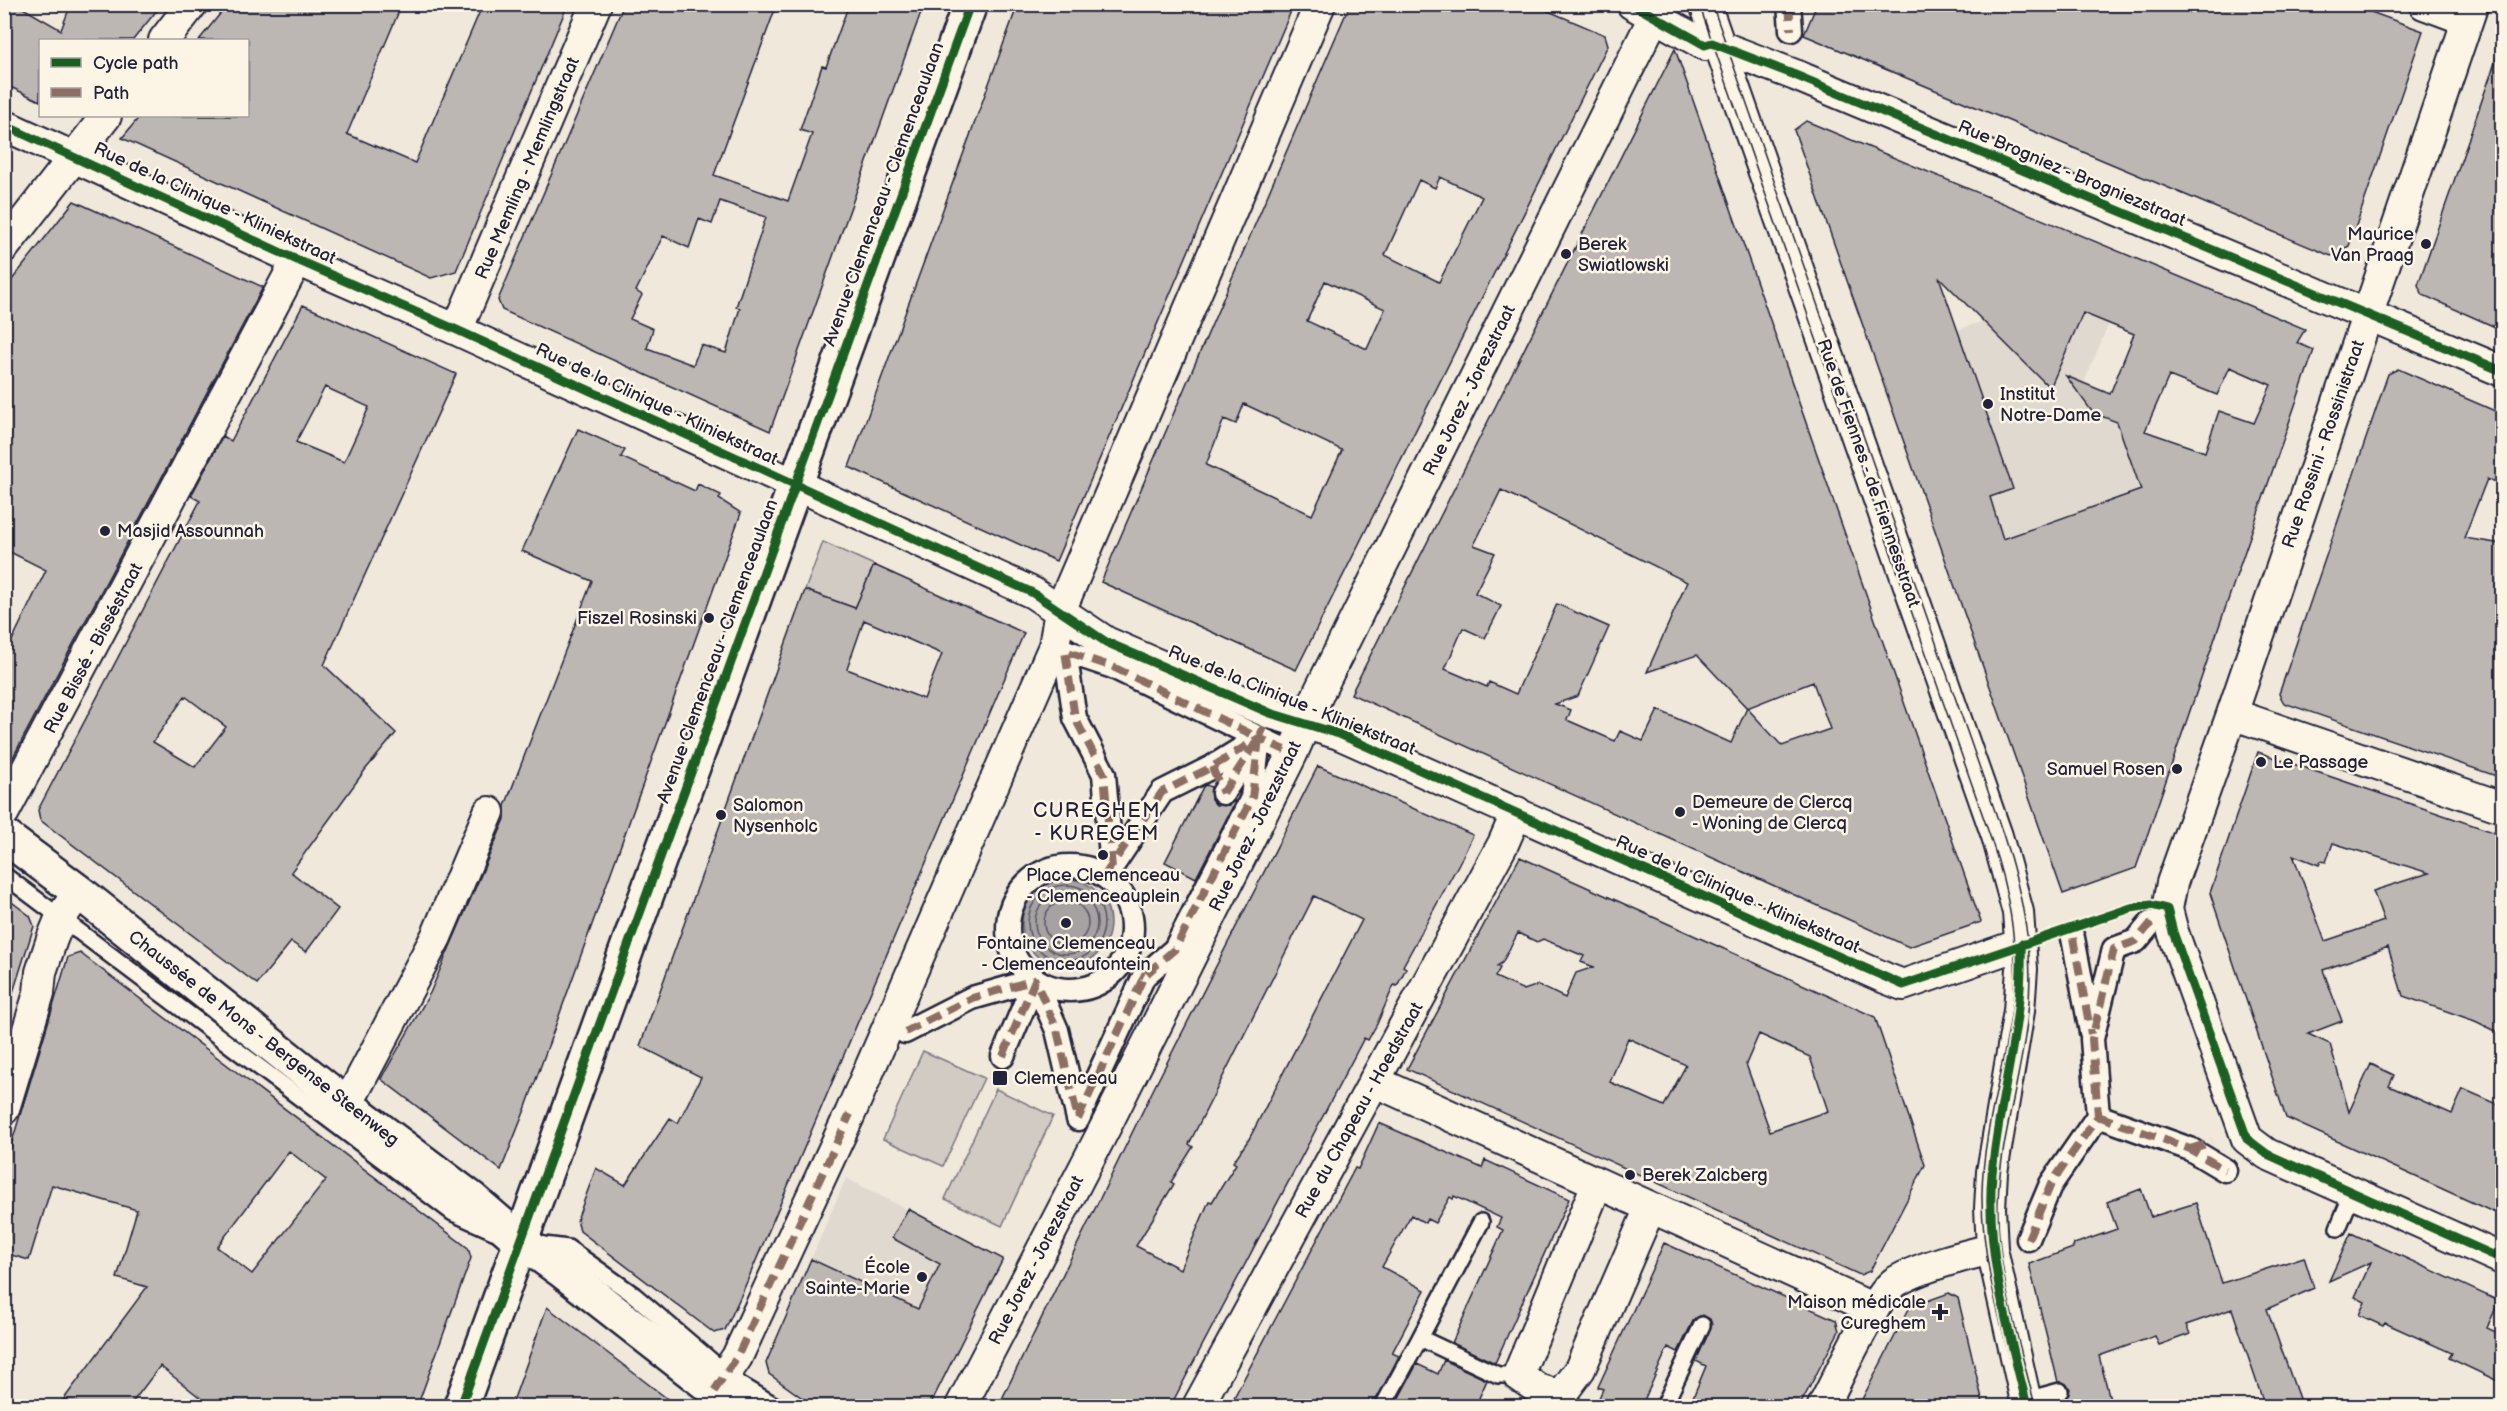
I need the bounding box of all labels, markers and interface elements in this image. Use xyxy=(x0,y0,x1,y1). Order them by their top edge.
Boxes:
legend xyxy=(39,39,249,117)
street label: Avenue Clemenceau - Clemenceaulaan xyxy=(819,39,948,349)
text: Cycle path xyxy=(93,53,179,74)
street label: Rue Memling - Memlingstraat xyxy=(471,53,584,282)
text: Path xyxy=(93,83,129,104)
street label: Rue Brogniez - Brogniezstraat xyxy=(1955,116,2189,231)
street label: Rue de la Clinique - Kliniekstraat xyxy=(90,138,340,269)
place label: Maurice Van Praag xyxy=(2331,224,2414,266)
place label: Berek Swiatlowski xyxy=(1578,234,1669,276)
marker: Maurice Van Praag xyxy=(2419,237,2433,251)
marker: Berek Swiatlowski xyxy=(1559,247,1573,261)
street label: Rue Jorez - Jorezstraat xyxy=(1419,301,1520,479)
street label: Rue de Fiennes - de Fiennesstraat xyxy=(1813,336,1925,611)
street label: Rue Rossini - Rossinistraat xyxy=(2278,337,2369,551)
street label: Rue de la Clinique - Kliniekstraat xyxy=(532,339,782,470)
place label: Institut Notre-Dame xyxy=(2000,384,2101,426)
marker: Institut Notre-Dame xyxy=(1981,397,1995,411)
street label: Avenue Clemenceau - Clemenceaulaan xyxy=(653,496,782,806)
place label: Masjid Assounnah xyxy=(117,521,264,542)
marker: Masjid Assounnah xyxy=(98,524,112,538)
street label: Rue Bissé - Bisséstraat xyxy=(40,559,148,737)
place label: Fiszel Rosinski xyxy=(577,608,697,629)
marker: Fiszel Rosinski xyxy=(702,611,716,625)
street label: Rue de la Clinique - Kliniekstraat xyxy=(1165,641,1419,760)
street label: Rue Jorez - Jorezstraat xyxy=(1205,737,1306,915)
place label: Le Passage xyxy=(2273,752,2369,773)
marker: Le Passage xyxy=(2254,755,2268,769)
place label: Samuel Rosen xyxy=(2047,759,2165,780)
marker: Samuel Rosen xyxy=(2170,762,2184,776)
place label: Demeure de Clercq - Woning de Clercq xyxy=(1692,792,1852,834)
place label: Salomon Nysenholc xyxy=(733,795,818,837)
district label: CUREGHEM - KUREGEM xyxy=(1033,799,1161,846)
marker: Demeure de Clercq - Woning de Clercq xyxy=(1673,805,1687,819)
marker: Salomon Nysenholc xyxy=(714,808,728,822)
street label: Rue de la Clinique - Kliniekstraat xyxy=(1613,831,1863,958)
marker: Place Clemenceau - Clemenceauplein xyxy=(1096,848,1110,862)
place label: Place Clemenceau - Clemenceauplein xyxy=(1026,865,1180,907)
marker: Fontaine Clemenceau - Clemenceaufontein xyxy=(1059,916,1073,930)
street label: Chaussée de Mons - Bergense Steenweg xyxy=(124,926,403,1151)
place label: Fontaine Clemenceau - Clemenceaufontein xyxy=(976,933,1156,975)
street label: Rue du Chapeau - Hoedstraat xyxy=(1291,998,1428,1222)
place label: Clemenceau xyxy=(1014,1068,1118,1089)
marker: Clemenceau xyxy=(991,1069,1009,1087)
place label: Berek Zalcberg xyxy=(1642,1165,1768,1186)
marker: Berek Zalcberg xyxy=(1623,1168,1637,1182)
street label: Rue Jorez - Jorezstraat xyxy=(985,1172,1088,1348)
place label: École Sainte-Marie xyxy=(805,1255,910,1299)
marker: École Sainte-Marie xyxy=(915,1270,929,1284)
place label: Maison médicale Cureghem xyxy=(1787,1292,1926,1334)
marker: Maison médicale Cureghem xyxy=(1931,1303,1949,1321)

